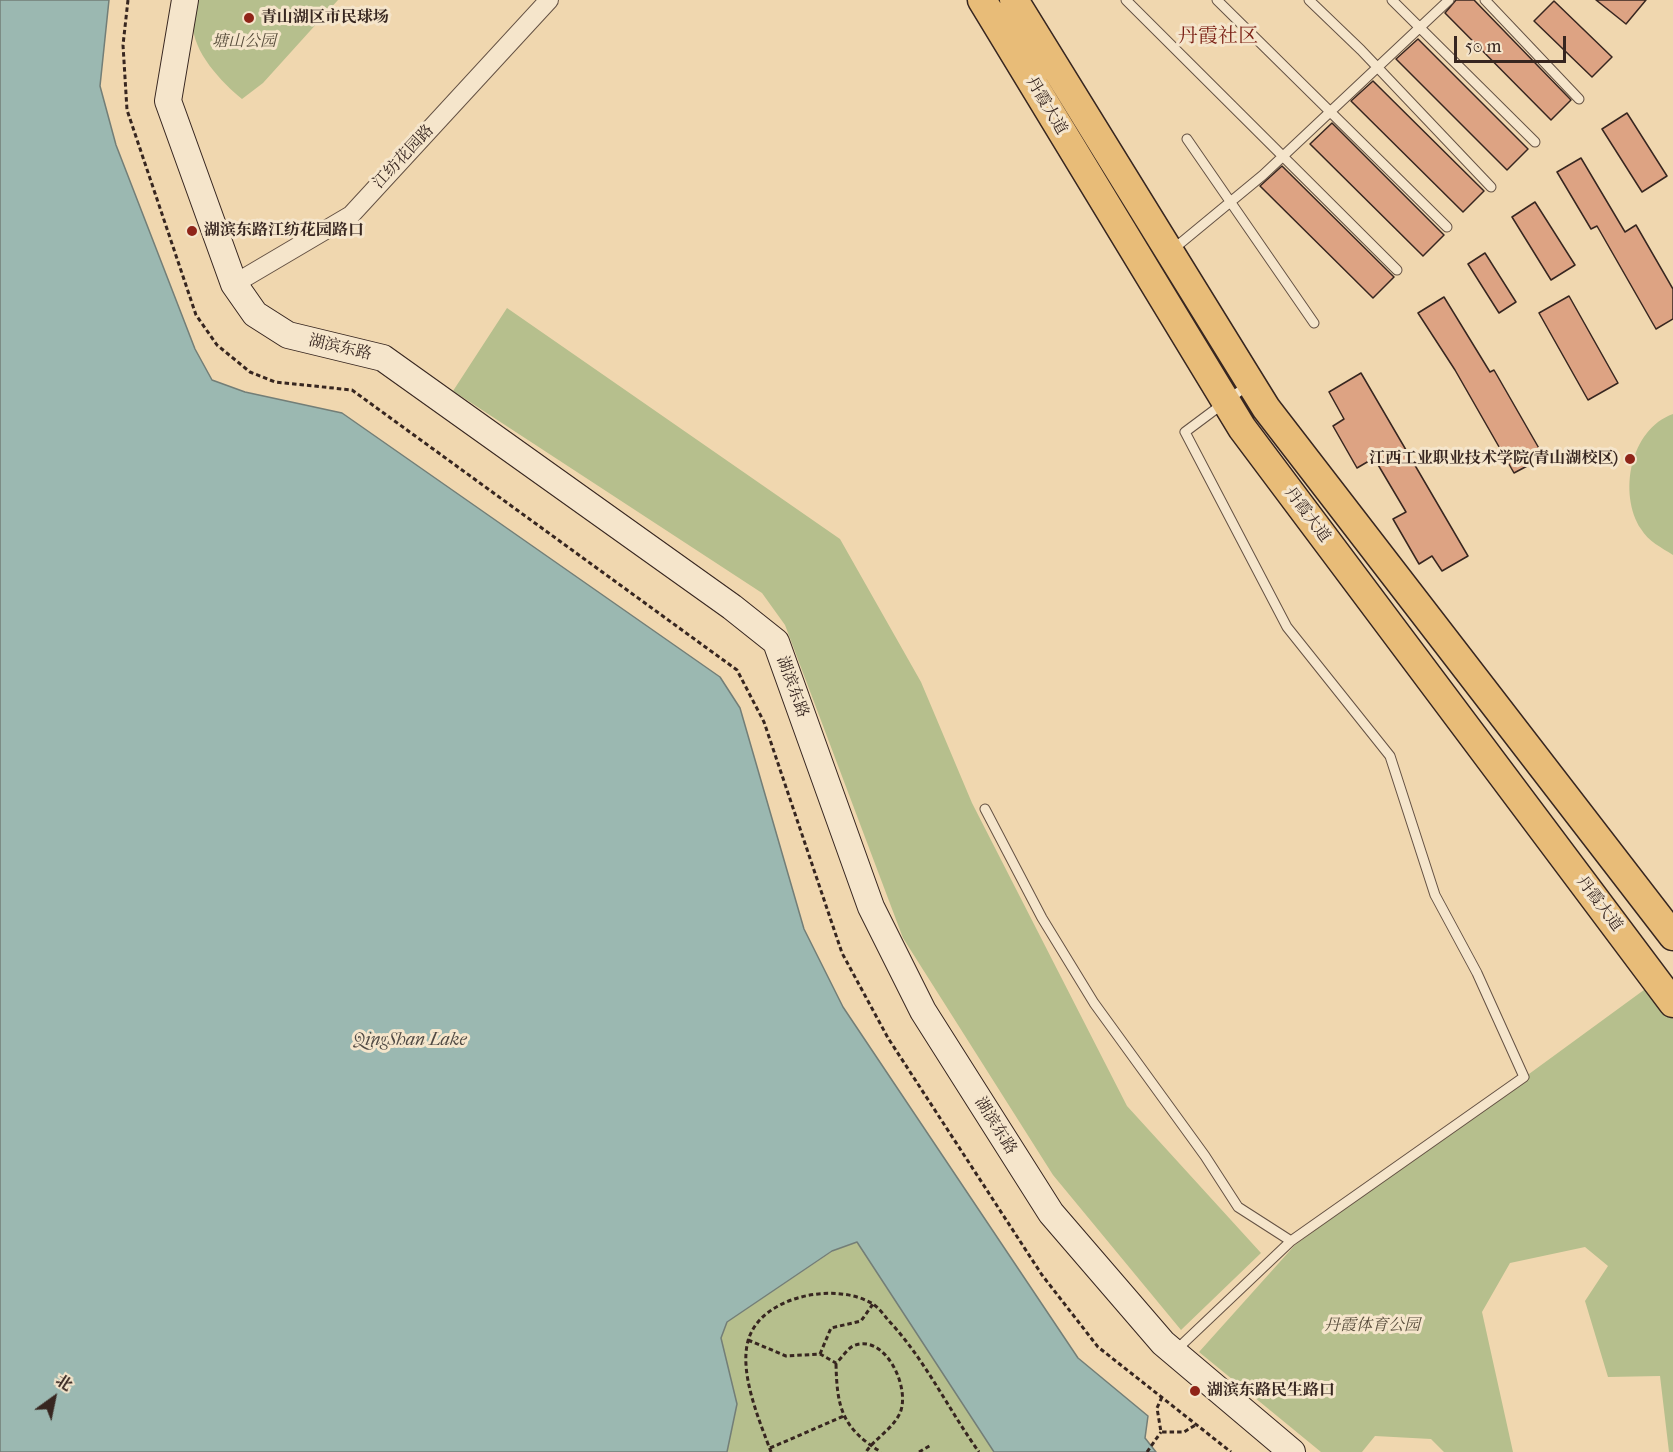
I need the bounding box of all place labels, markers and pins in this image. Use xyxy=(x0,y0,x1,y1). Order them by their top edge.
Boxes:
place label: 青山湖区市民球场 xyxy=(261,8,389,28)
marker: 青山湖区市民球场 xyxy=(242,11,256,25)
place label: 湖滨东路江纺花园路口 xyxy=(204,221,364,241)
marker: 湖滨东路江纺花园路口 xyxy=(185,224,199,238)
place label: 江西工业职业技术学院(青山湖校区) xyxy=(1369,449,1618,469)
marker: 江西工业职业技术学院(青山湖校区) xyxy=(1623,452,1637,466)
place label: 湖滨东路民生路口 xyxy=(1207,1381,1335,1401)
marker: 湖滨东路民生路口 xyxy=(1188,1384,1202,1398)

